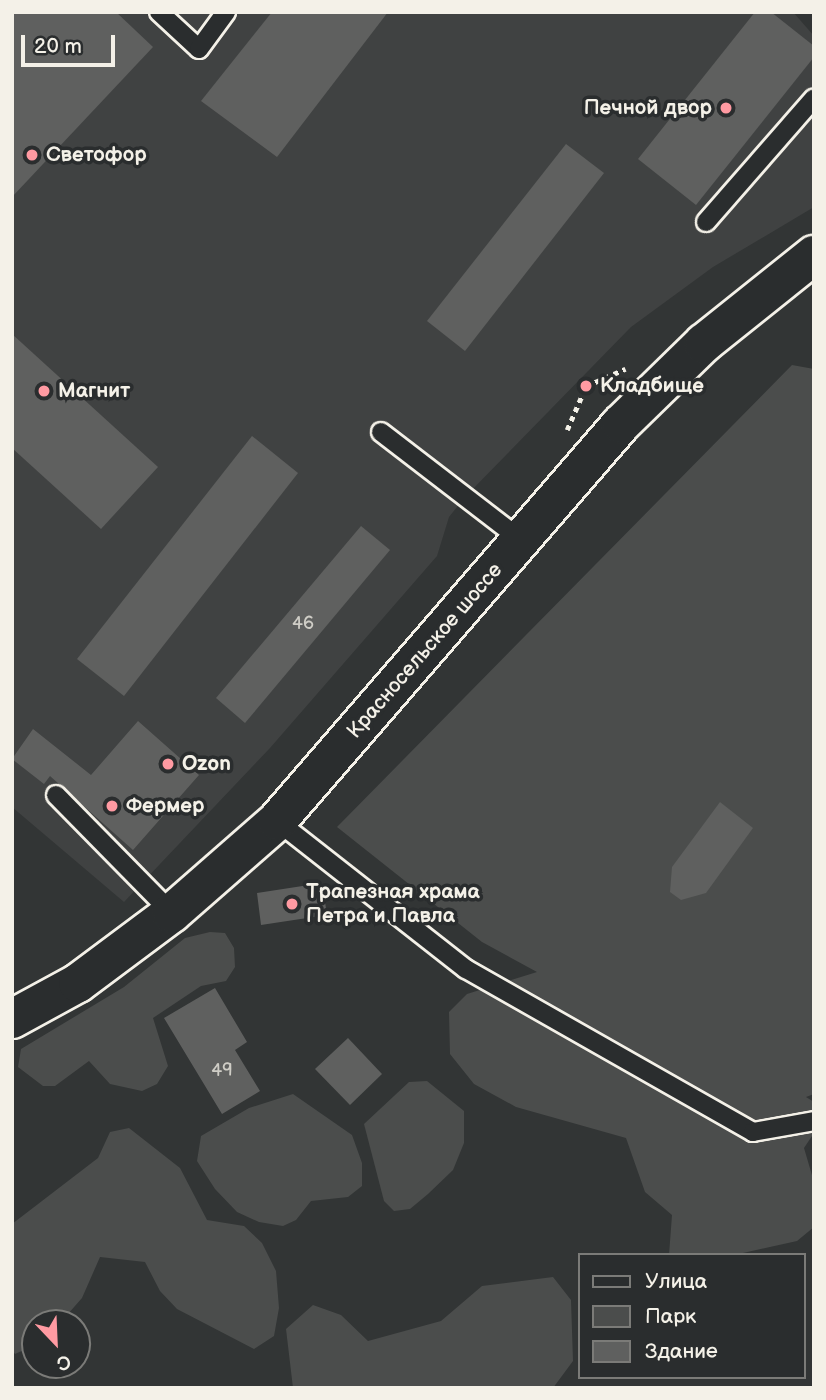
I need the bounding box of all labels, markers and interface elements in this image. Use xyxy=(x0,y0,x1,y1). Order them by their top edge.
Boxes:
scale bar xyxy=(24,21,119,65)
text: 20 m xyxy=(34,34,82,59)
place label: Печной двор xyxy=(584,95,712,121)
marker: Печной двор xyxy=(718,100,734,116)
place label: Светофор xyxy=(46,142,147,168)
marker: Светофор xyxy=(24,147,40,163)
place label: Кладбище xyxy=(600,373,704,399)
place label: Магнит xyxy=(58,378,130,404)
marker: Кладбище xyxy=(578,378,594,394)
marker: Магнит xyxy=(36,383,52,399)
street label: Красносельское шоссе xyxy=(342,558,508,744)
house number: 46 xyxy=(292,613,314,635)
place label: Ozon xyxy=(182,751,231,777)
marker: Ozon xyxy=(160,756,176,772)
place label: Фермер xyxy=(126,793,204,819)
marker: Фермер xyxy=(104,798,120,814)
place label: Трапезная храма Петра и Павла xyxy=(306,879,480,929)
marker: Трапезная храма Петра и Павла xyxy=(284,896,300,912)
house number: 49 xyxy=(211,1060,233,1082)
legend xyxy=(578,1253,805,1379)
text: Улица xyxy=(645,1269,707,1294)
text: Парк xyxy=(645,1304,696,1329)
north arrow xyxy=(21,1309,91,1379)
text: Здание xyxy=(645,1339,718,1364)
text: С xyxy=(53,1349,74,1375)

